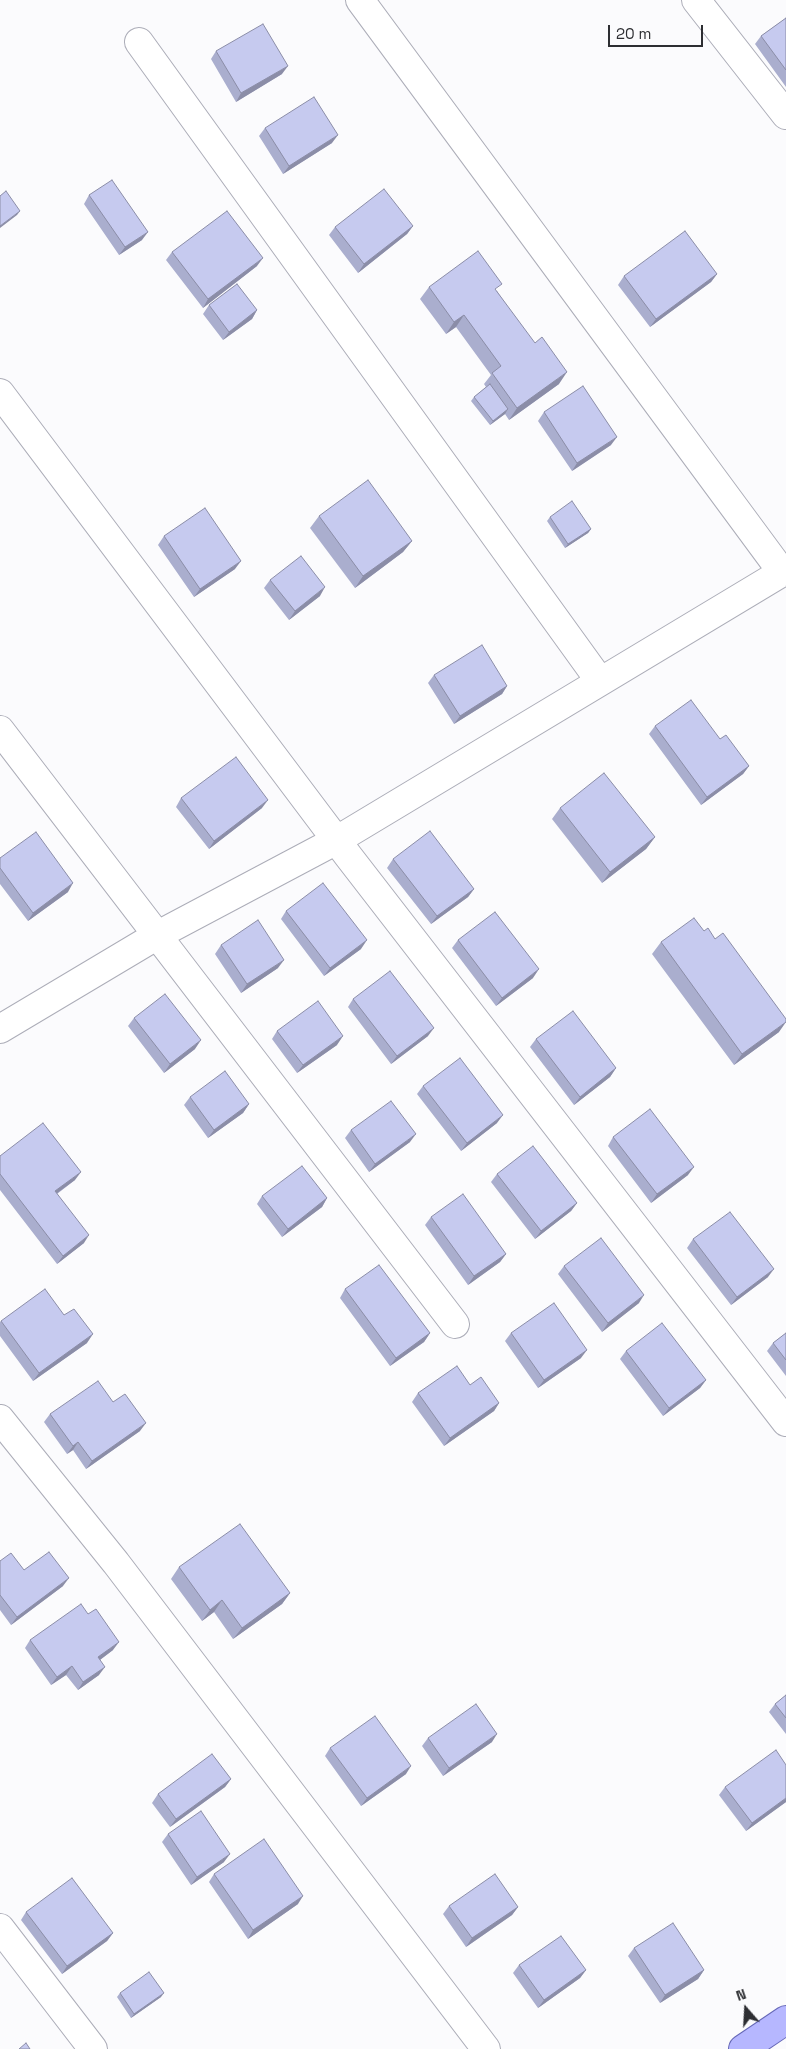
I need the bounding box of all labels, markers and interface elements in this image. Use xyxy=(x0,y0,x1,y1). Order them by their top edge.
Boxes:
scale bar xyxy=(611,15,706,47)
text: 20 m xyxy=(616,24,651,43)
north arrow xyxy=(721,1984,771,2034)
text: N xyxy=(734,1985,748,2005)

